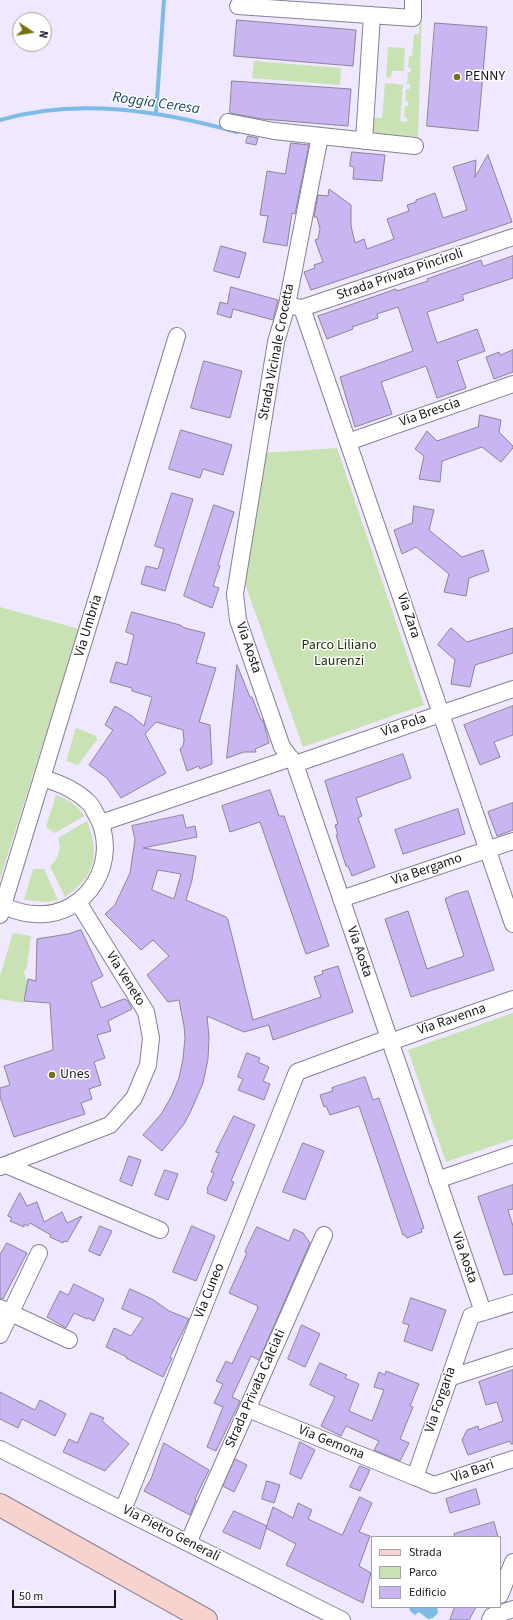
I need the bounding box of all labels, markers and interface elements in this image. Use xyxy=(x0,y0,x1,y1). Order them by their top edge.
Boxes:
north arrow xyxy=(12,12,52,52)
text: N xyxy=(35,29,51,40)
place label: PENNY xyxy=(465,69,505,85)
marker: PENNY xyxy=(452,72,462,82)
water label: Roggia Ceresa xyxy=(111,89,201,119)
street label: Strada Privata Pinciroli xyxy=(334,245,466,305)
street label: Strada Vicinale Crocetta xyxy=(256,282,298,422)
street label: Via Brescia xyxy=(397,395,463,431)
street label: Via Zara xyxy=(392,591,424,641)
street label: Via Umbria xyxy=(72,593,106,659)
street label: Via Aosta xyxy=(231,620,265,676)
park label: Parco Liliano Laurenzi xyxy=(301,638,377,670)
street label: Via Pola xyxy=(379,711,429,741)
street label: Via Bergamo xyxy=(390,850,464,890)
street label: Via Aosta xyxy=(342,924,376,980)
street label: Via Veneto xyxy=(102,949,148,1009)
street label: Via Ravenna xyxy=(416,1000,488,1040)
place label: Unes xyxy=(60,1067,89,1083)
marker: Unes xyxy=(47,1070,57,1080)
street label: Via Aosta xyxy=(447,1230,481,1286)
street label: Via Cuneo xyxy=(191,1261,229,1321)
street label: Strada Privata Calciati xyxy=(222,1327,290,1451)
street label: Via Forgaria xyxy=(422,1365,460,1435)
street label: Via Gemona xyxy=(295,1422,367,1464)
street label: Via Bari xyxy=(449,1457,497,1487)
street label: Via Pietro Generali xyxy=(119,1502,223,1566)
legend xyxy=(371,1536,501,1608)
text: Strada xyxy=(409,1544,442,1561)
text: Parco xyxy=(409,1564,437,1581)
scale bar xyxy=(14,1582,118,1608)
text: Edificio xyxy=(409,1584,446,1601)
text: 50 m xyxy=(19,1588,43,1605)

